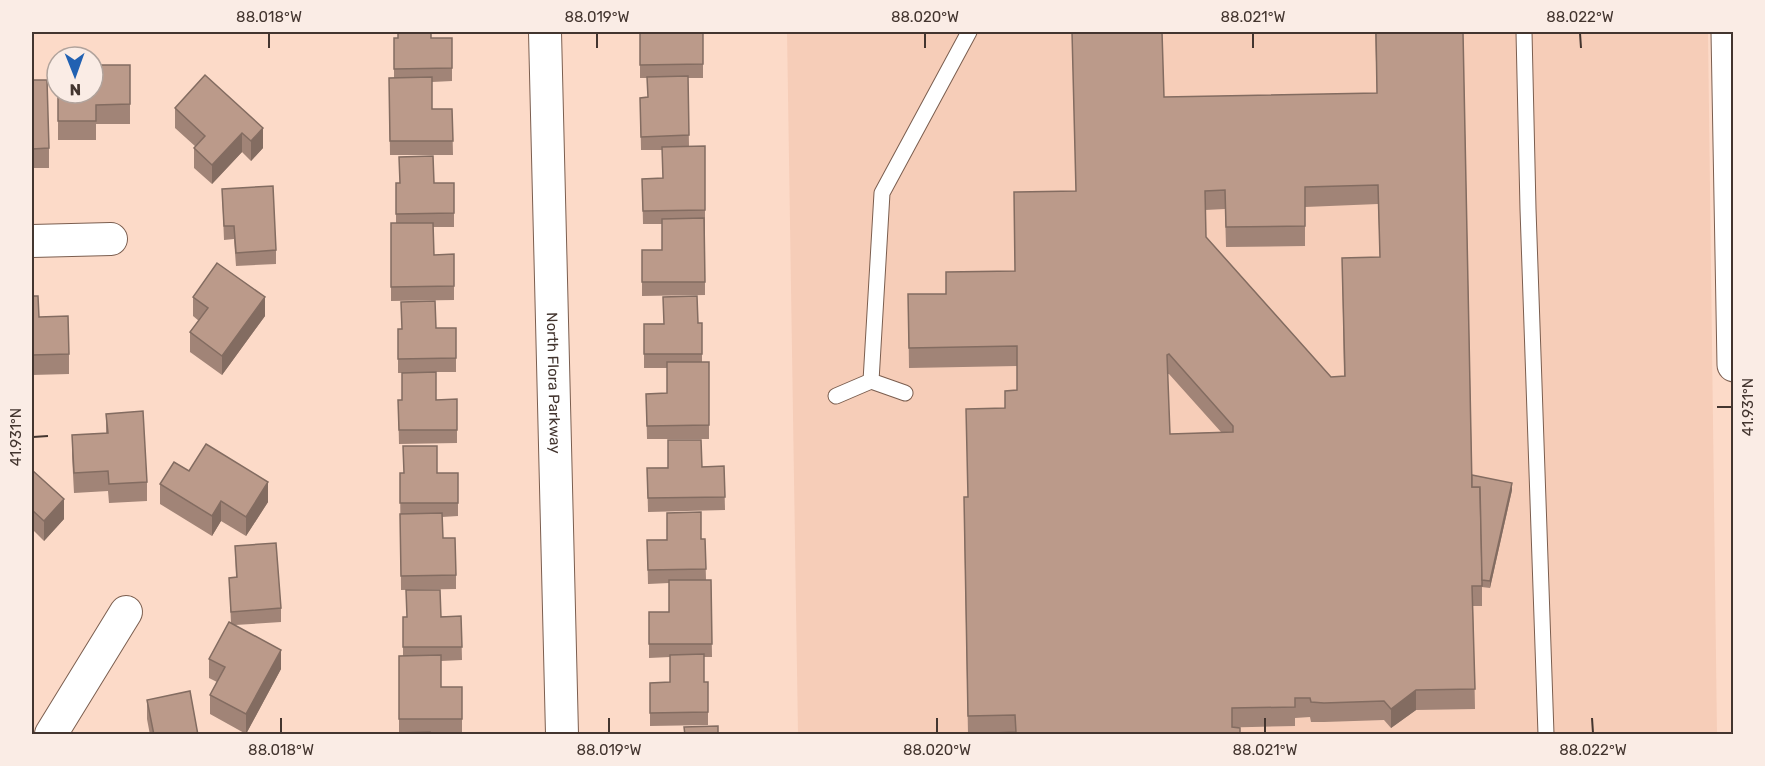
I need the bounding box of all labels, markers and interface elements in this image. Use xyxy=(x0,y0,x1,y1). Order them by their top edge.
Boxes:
text: 88.018°W xyxy=(236,8,302,26)
text: 88.019°W xyxy=(564,8,630,26)
text: 88.020°W xyxy=(891,8,959,26)
text: 88.021°W xyxy=(1220,8,1286,26)
text: 88.022°W xyxy=(1546,8,1614,26)
north arrow xyxy=(45,45,105,105)
text: N xyxy=(69,80,81,99)
street label: North Flora Parkway xyxy=(543,312,564,454)
text: 41.931°N xyxy=(1739,378,1757,436)
text: 41.931°N xyxy=(7,408,25,466)
text: 88.018°W xyxy=(248,741,314,759)
text: 88.019°W xyxy=(576,741,642,759)
text: 88.020°W xyxy=(903,741,971,759)
text: 88.021°W xyxy=(1232,741,1298,759)
text: 88.022°W xyxy=(1559,741,1627,759)

